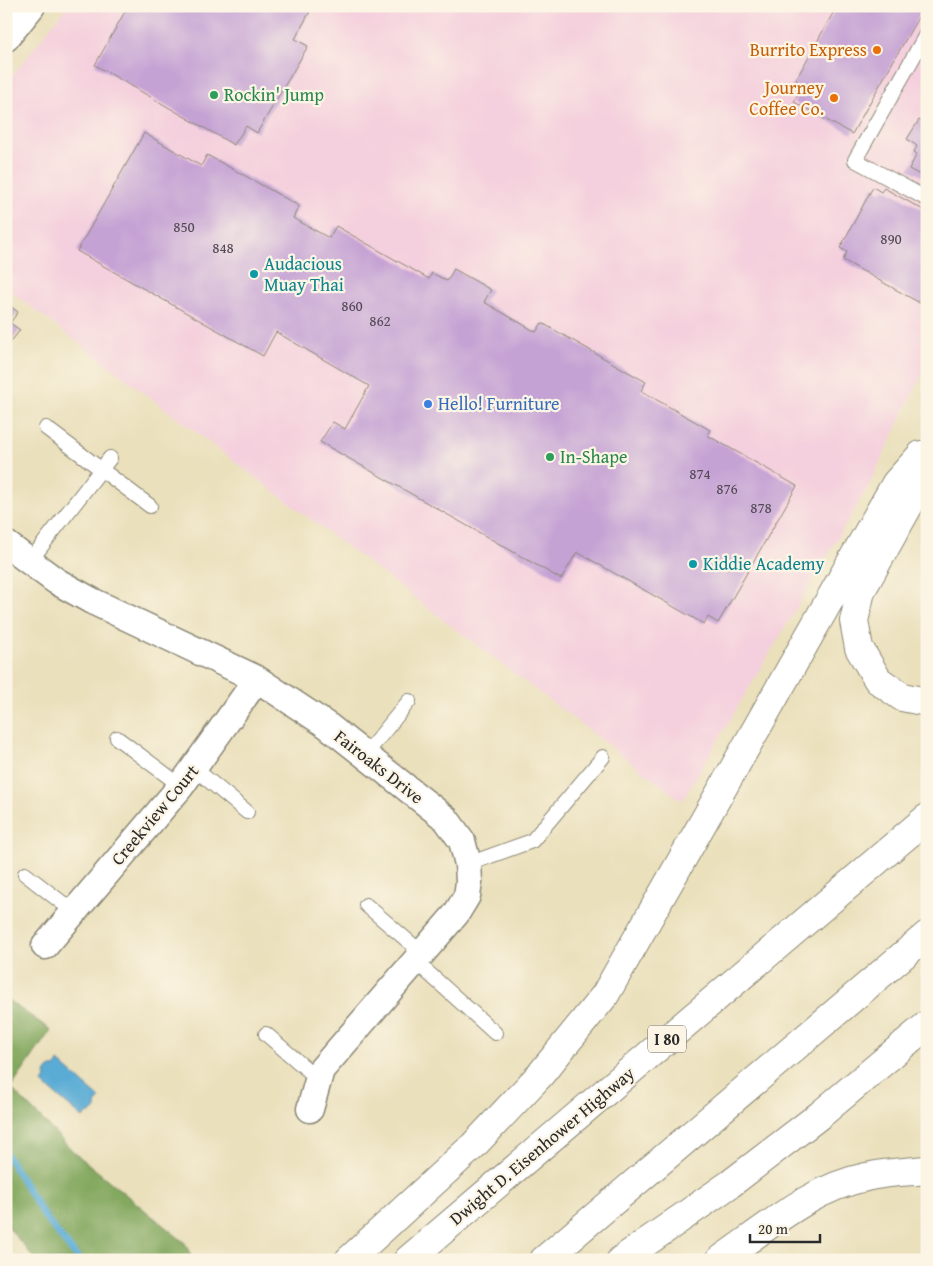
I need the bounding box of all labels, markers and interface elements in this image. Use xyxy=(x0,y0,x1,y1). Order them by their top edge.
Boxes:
place label: Burrito Express xyxy=(750,36,867,63)
marker: Burrito Express xyxy=(871,44,883,56)
place label: Journey Coffee Co. xyxy=(749,74,824,122)
place label: Rockin' Jump xyxy=(224,81,324,108)
marker: Rockin' Jump xyxy=(208,89,220,101)
marker: Journey Coffee Co. xyxy=(828,92,840,104)
house number: 850 xyxy=(173,216,195,237)
house number: 890 xyxy=(880,228,902,249)
house number: 848 xyxy=(212,237,234,258)
place label: Audacious Muay Thai xyxy=(264,250,344,298)
marker: Audacious Muay Thai xyxy=(248,268,260,280)
house number: 860 xyxy=(341,295,363,316)
house number: 862 xyxy=(369,310,391,331)
place label: Hello! Furniture xyxy=(438,390,560,417)
marker: Hello! Furniture xyxy=(422,398,434,410)
place label: In-Shape xyxy=(560,443,627,470)
marker: In-Shape xyxy=(544,451,556,463)
house number: 874 xyxy=(689,463,711,484)
house number: 876 xyxy=(716,478,738,499)
house number: 878 xyxy=(750,497,772,518)
place label: Kiddie Academy xyxy=(703,550,825,577)
marker: Kiddie Academy xyxy=(687,558,699,570)
street label: Fairoaks Drive xyxy=(329,723,430,810)
street label: Creekview Court xyxy=(104,758,205,871)
road number: I 80 xyxy=(648,1026,686,1052)
street label: Dwight D. Eisenhower Highway xyxy=(443,1060,640,1231)
scale bar xyxy=(750,1211,820,1243)
text: 20 m xyxy=(758,1218,789,1239)

